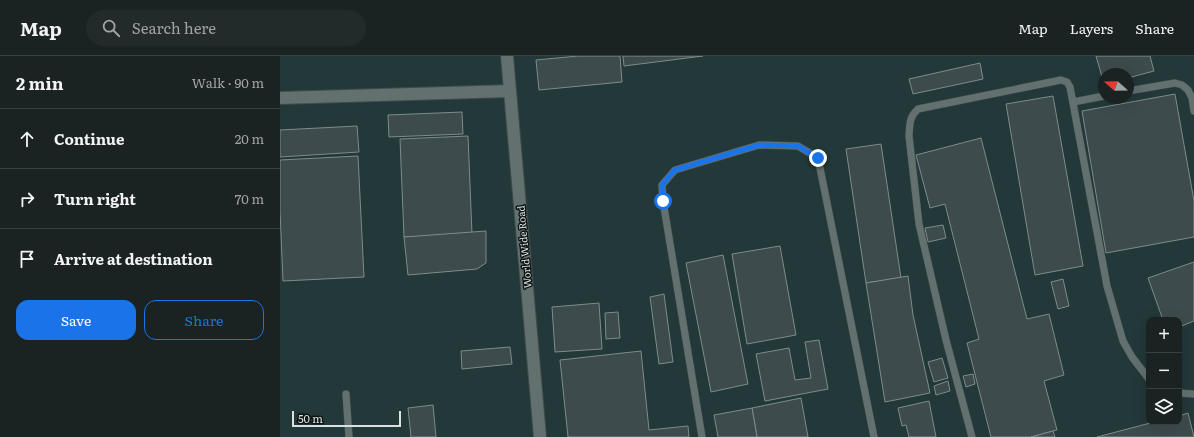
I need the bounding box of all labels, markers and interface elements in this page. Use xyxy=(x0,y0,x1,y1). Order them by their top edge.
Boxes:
search box xyxy=(86,10,366,46)
text: Map xyxy=(20,14,62,42)
text: Search here xyxy=(132,16,216,39)
icon: search xyxy=(100,17,122,39)
text: Map xyxy=(1018,18,1048,38)
text: Layers xyxy=(1070,18,1113,38)
text: Share xyxy=(1135,18,1174,38)
north arrow xyxy=(1098,68,1134,104)
text: 2 min xyxy=(16,70,64,95)
text: Walk · 90 m xyxy=(192,73,264,92)
text: Continue xyxy=(54,127,124,150)
icon: ahead xyxy=(16,128,38,150)
text: 20 m xyxy=(235,129,264,148)
route end xyxy=(809,149,827,167)
text: Turn right xyxy=(54,187,136,210)
icon: right xyxy=(16,188,38,210)
text: 70 m xyxy=(235,189,264,208)
route start xyxy=(654,192,672,210)
street label: World Wide Road xyxy=(512,205,535,289)
text: Arrive at destination xyxy=(54,247,213,270)
icon: arrive xyxy=(16,248,38,270)
button: Save xyxy=(16,300,136,340)
button: Share xyxy=(144,300,264,340)
map controls xyxy=(1146,317,1182,425)
button: + xyxy=(1146,317,1182,353)
button: − xyxy=(1146,353,1182,389)
button: layers xyxy=(1146,389,1182,425)
scale bar xyxy=(292,409,401,428)
text: 50 m xyxy=(298,410,323,426)

